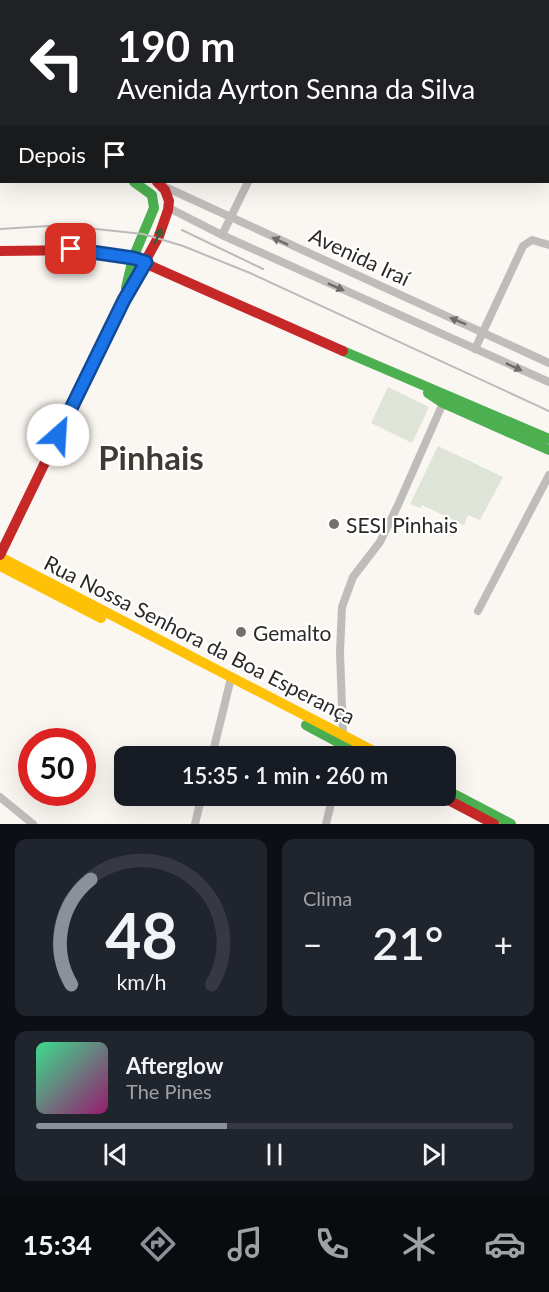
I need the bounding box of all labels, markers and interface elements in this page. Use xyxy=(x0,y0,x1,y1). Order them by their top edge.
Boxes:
text: 190 m xyxy=(117,21,235,71)
icon: left xyxy=(18,24,96,102)
text: Avenida Ayrton Senna da Silva xyxy=(117,72,475,105)
icon: arrive xyxy=(98,138,131,171)
text: Depois xyxy=(18,141,86,168)
street label: Avenida Iraí xyxy=(306,222,415,291)
pin xyxy=(45,223,96,274)
one-way arrow xyxy=(153,226,163,244)
icon: arrive xyxy=(54,232,87,265)
one-way arrow xyxy=(272,236,289,245)
one-way arrow xyxy=(328,282,345,291)
one-way arrow xyxy=(448,316,466,326)
one-way arrow xyxy=(506,362,523,371)
position arrow xyxy=(26,403,90,467)
district label: Pinhais xyxy=(98,437,204,477)
place label: SESI Pinhais xyxy=(346,512,458,537)
marker: SESI Pinhais xyxy=(327,517,341,531)
street label: Rua Nossa Senhora da Boa Esperança xyxy=(40,549,360,729)
place label: Gemalto xyxy=(253,620,331,645)
marker: Gemalto xyxy=(234,625,248,639)
speed limit sign: 50 xyxy=(18,728,96,806)
text: 15:35 · 1 min · 260 m xyxy=(182,762,388,789)
text: Clima xyxy=(303,886,352,910)
text: 48 xyxy=(105,897,177,972)
text: 21° xyxy=(373,916,443,970)
text: − xyxy=(303,924,322,964)
text: + xyxy=(494,924,513,964)
text: km/h xyxy=(116,969,166,995)
text: Afterglow xyxy=(126,1052,223,1079)
text: The Pines xyxy=(126,1079,212,1103)
icon: previous xyxy=(99,1138,132,1171)
icon: pause xyxy=(258,1138,291,1171)
icon: next xyxy=(417,1138,450,1171)
icon: directions xyxy=(137,1223,179,1265)
icon: music xyxy=(224,1223,266,1265)
icon: phone xyxy=(311,1223,353,1265)
icon: climate xyxy=(398,1223,440,1265)
icon: car xyxy=(484,1223,526,1265)
text: 15:34 xyxy=(22,1228,92,1261)

